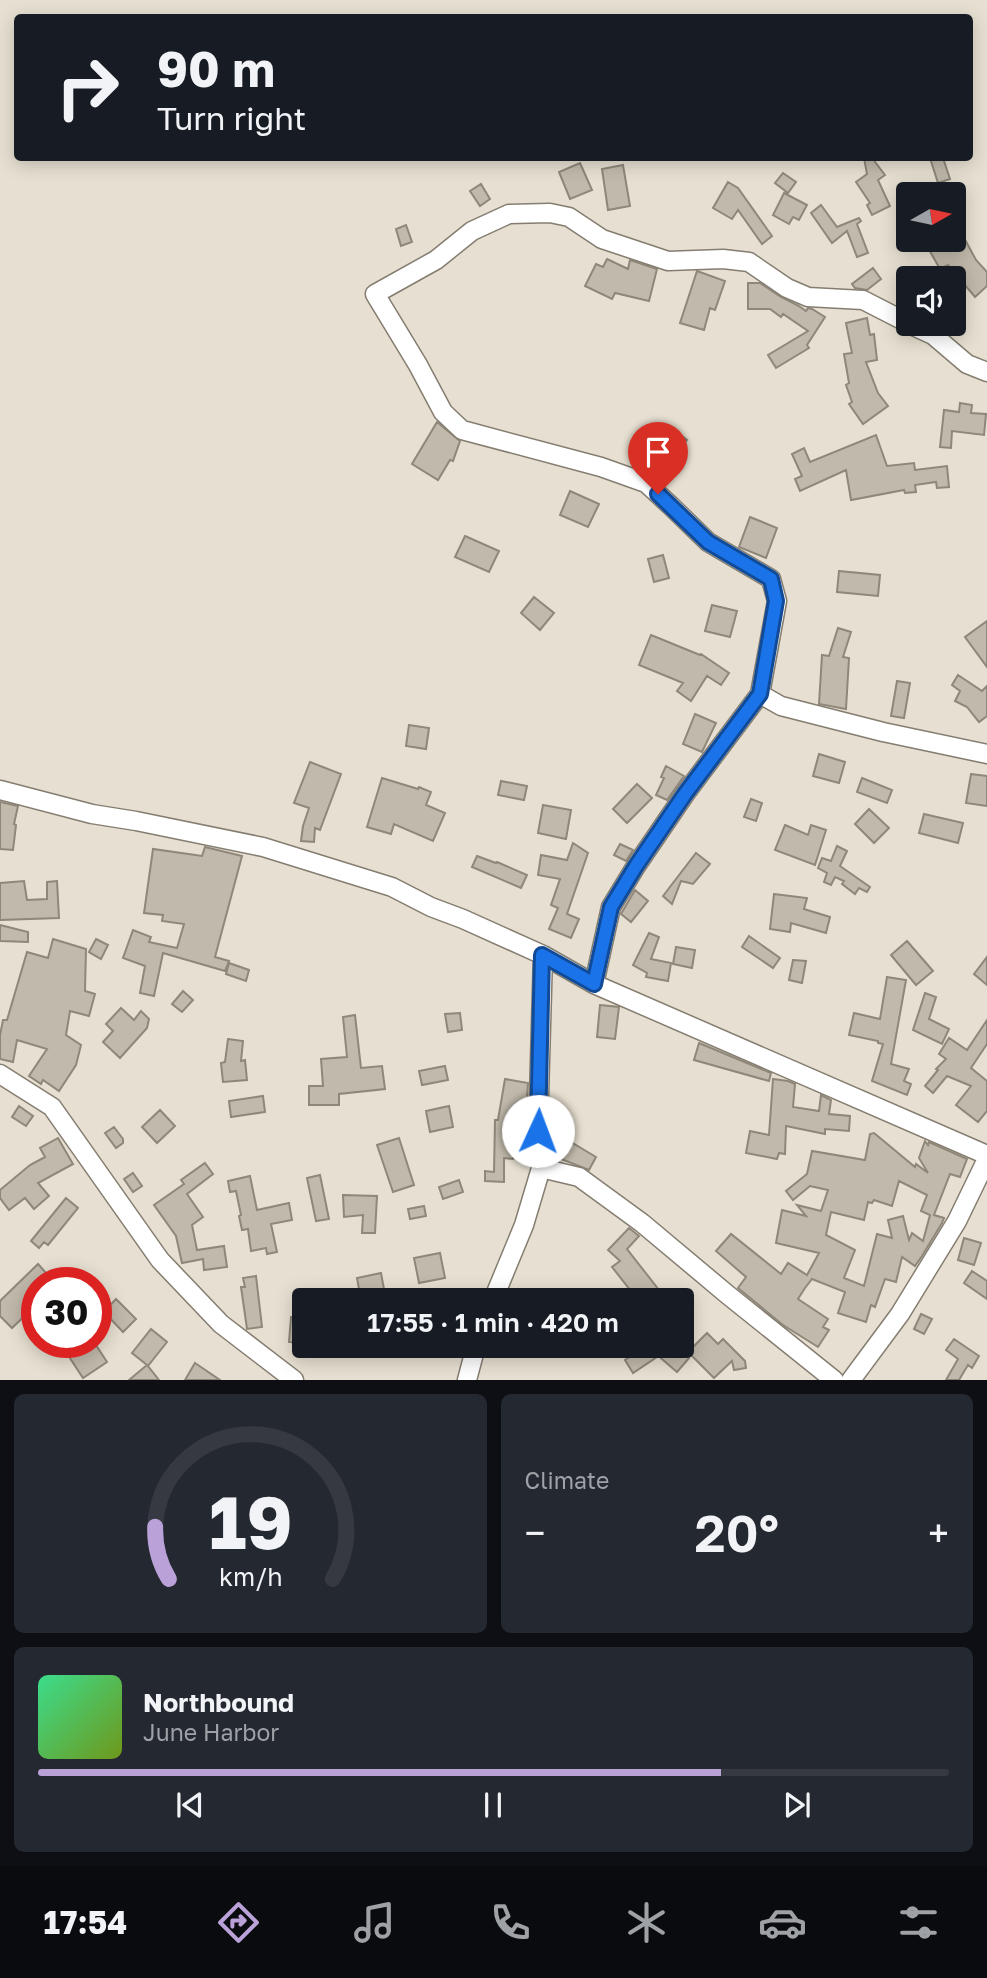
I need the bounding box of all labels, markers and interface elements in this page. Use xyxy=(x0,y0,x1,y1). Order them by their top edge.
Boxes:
text: 90 m xyxy=(157,39,275,98)
icon: right xyxy=(42,42,133,133)
text: Turn right xyxy=(157,99,306,137)
north arrow xyxy=(896,182,966,252)
map controls xyxy=(896,182,966,336)
button: sound xyxy=(896,266,966,336)
pin xyxy=(628,422,688,494)
icon: arrive xyxy=(639,433,677,471)
position arrow xyxy=(501,1094,575,1168)
speed limit sign: 30 xyxy=(21,1267,112,1358)
text: 17:55 · 1 min · 420 m xyxy=(367,1307,619,1338)
text: Climate xyxy=(525,1466,609,1494)
text: 19 xyxy=(208,1479,292,1566)
text: 20° xyxy=(694,1501,779,1563)
text: − xyxy=(525,1510,545,1555)
text: + xyxy=(928,1510,949,1555)
text: km/h xyxy=(218,1561,282,1592)
text: Northbound xyxy=(143,1687,294,1718)
text: June Harbor xyxy=(143,1718,279,1746)
icon: previous xyxy=(171,1786,209,1824)
icon: pause xyxy=(474,1786,512,1824)
icon: next xyxy=(778,1786,816,1824)
icon: directions xyxy=(214,1898,263,1947)
icon: music xyxy=(350,1898,399,1947)
icon: phone xyxy=(486,1898,535,1947)
icon: climate xyxy=(622,1898,671,1947)
icon: car xyxy=(758,1898,807,1947)
icon: filters xyxy=(894,1898,943,1947)
text: 17:54 xyxy=(44,1903,127,1941)

